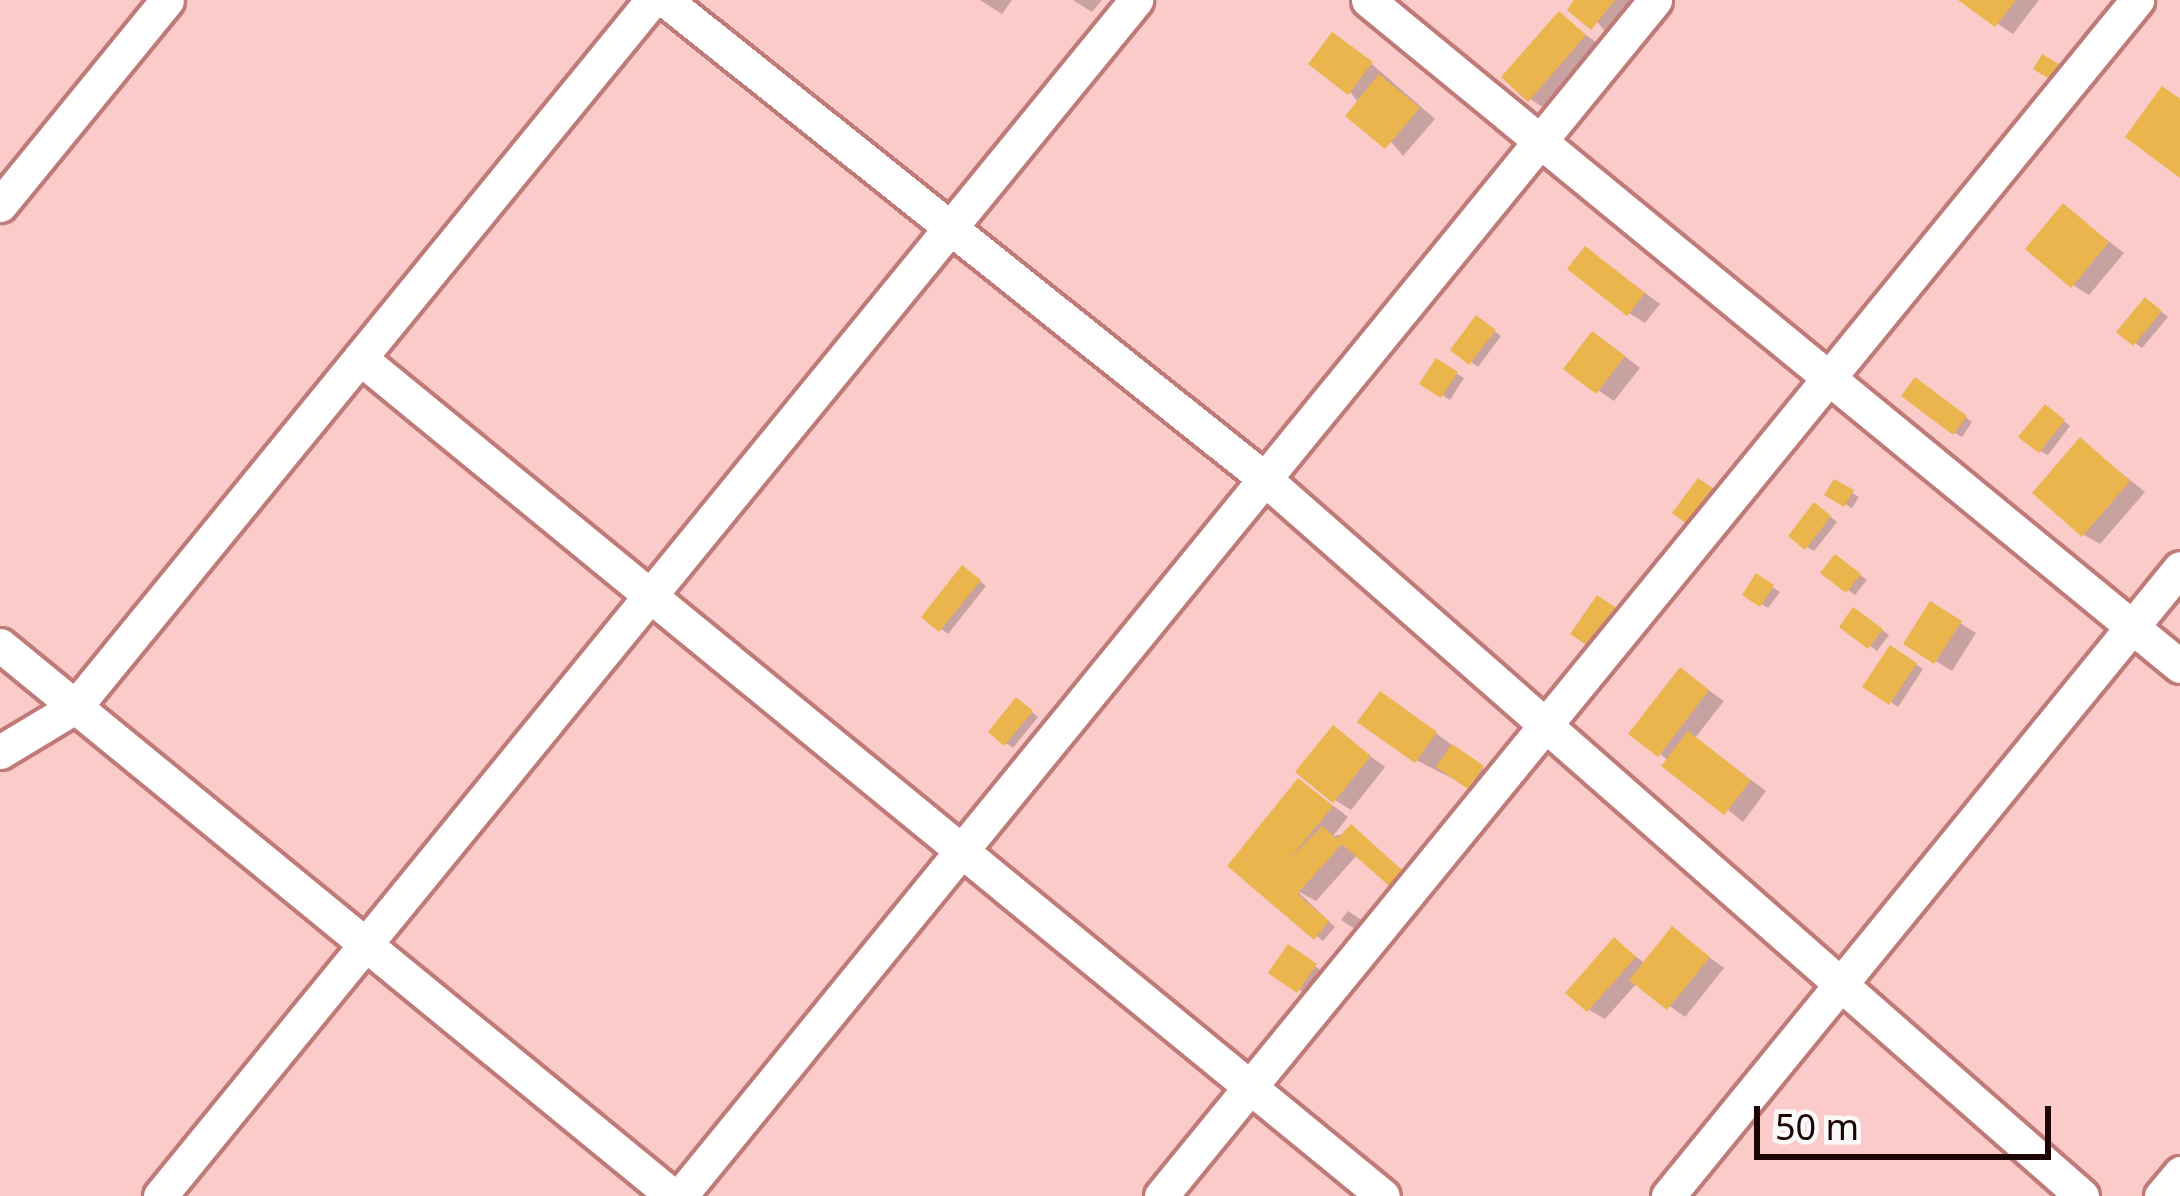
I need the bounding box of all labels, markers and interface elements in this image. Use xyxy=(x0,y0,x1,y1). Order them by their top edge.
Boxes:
scale bar xyxy=(1760,1082,2057,1156)
text: 50 m xyxy=(1775,1102,1859,1151)

